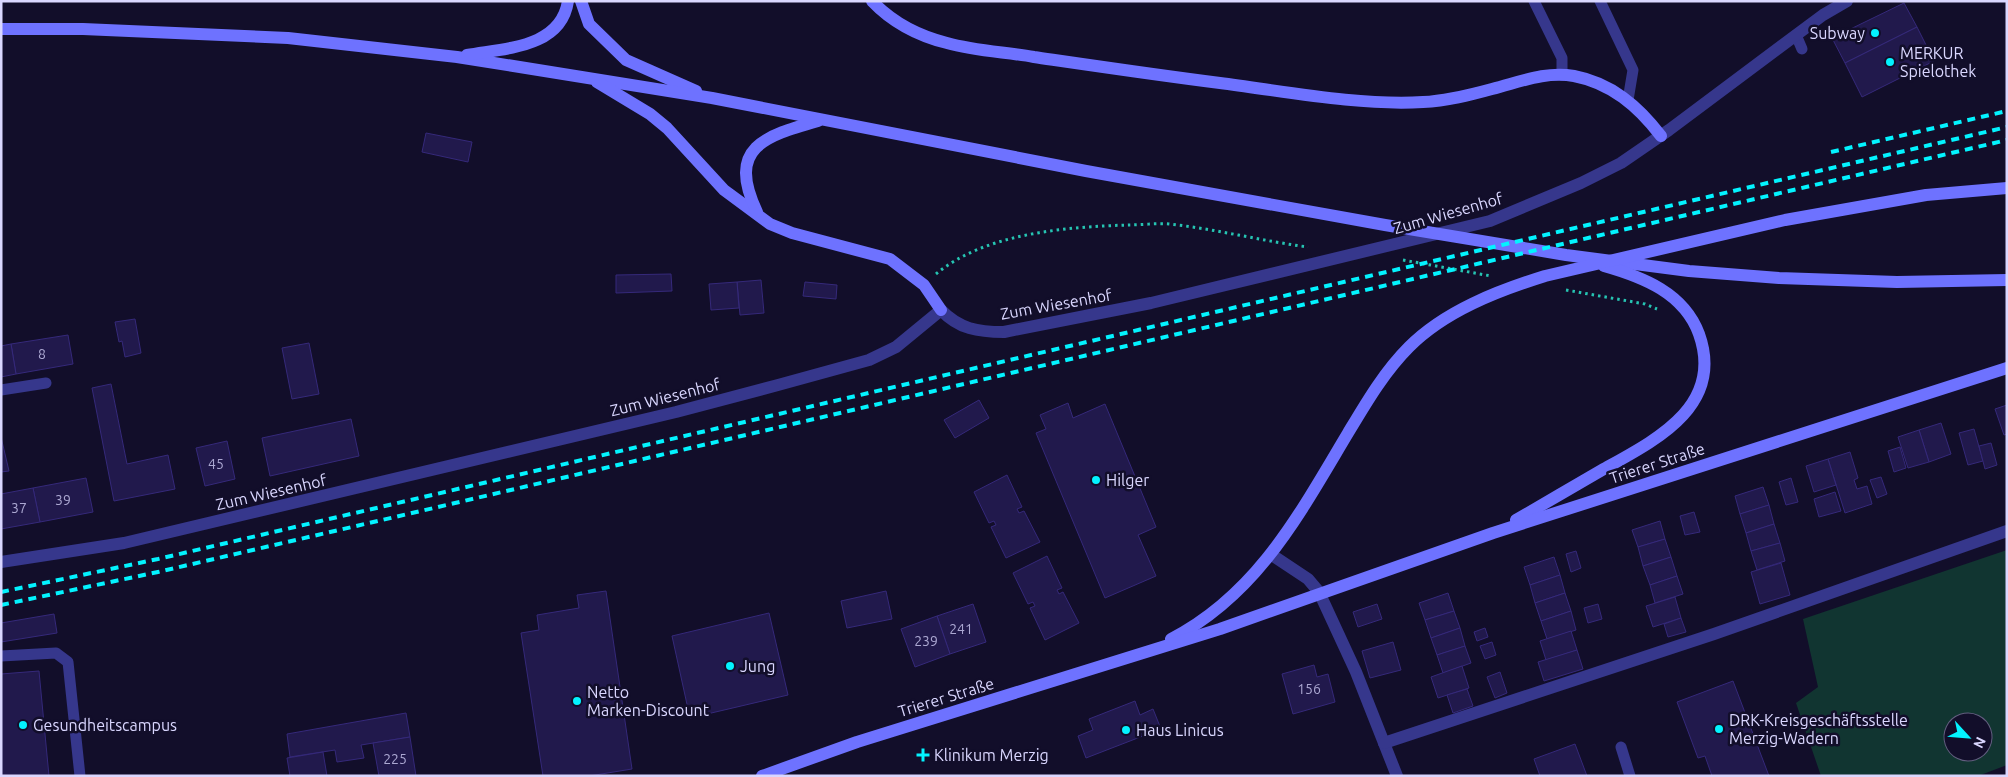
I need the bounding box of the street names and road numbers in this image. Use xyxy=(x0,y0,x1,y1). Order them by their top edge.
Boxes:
street label: Zum Wiesenhof xyxy=(1391,189,1506,237)
street label: Zum Wiesenhof xyxy=(999,285,1114,323)
street label: Zum Wiesenhof xyxy=(608,374,723,419)
street label: Trierer Straße xyxy=(1607,439,1707,487)
street label: Zum Wiesenhof xyxy=(214,470,329,513)
street label: Trierer Straße xyxy=(896,674,996,720)

